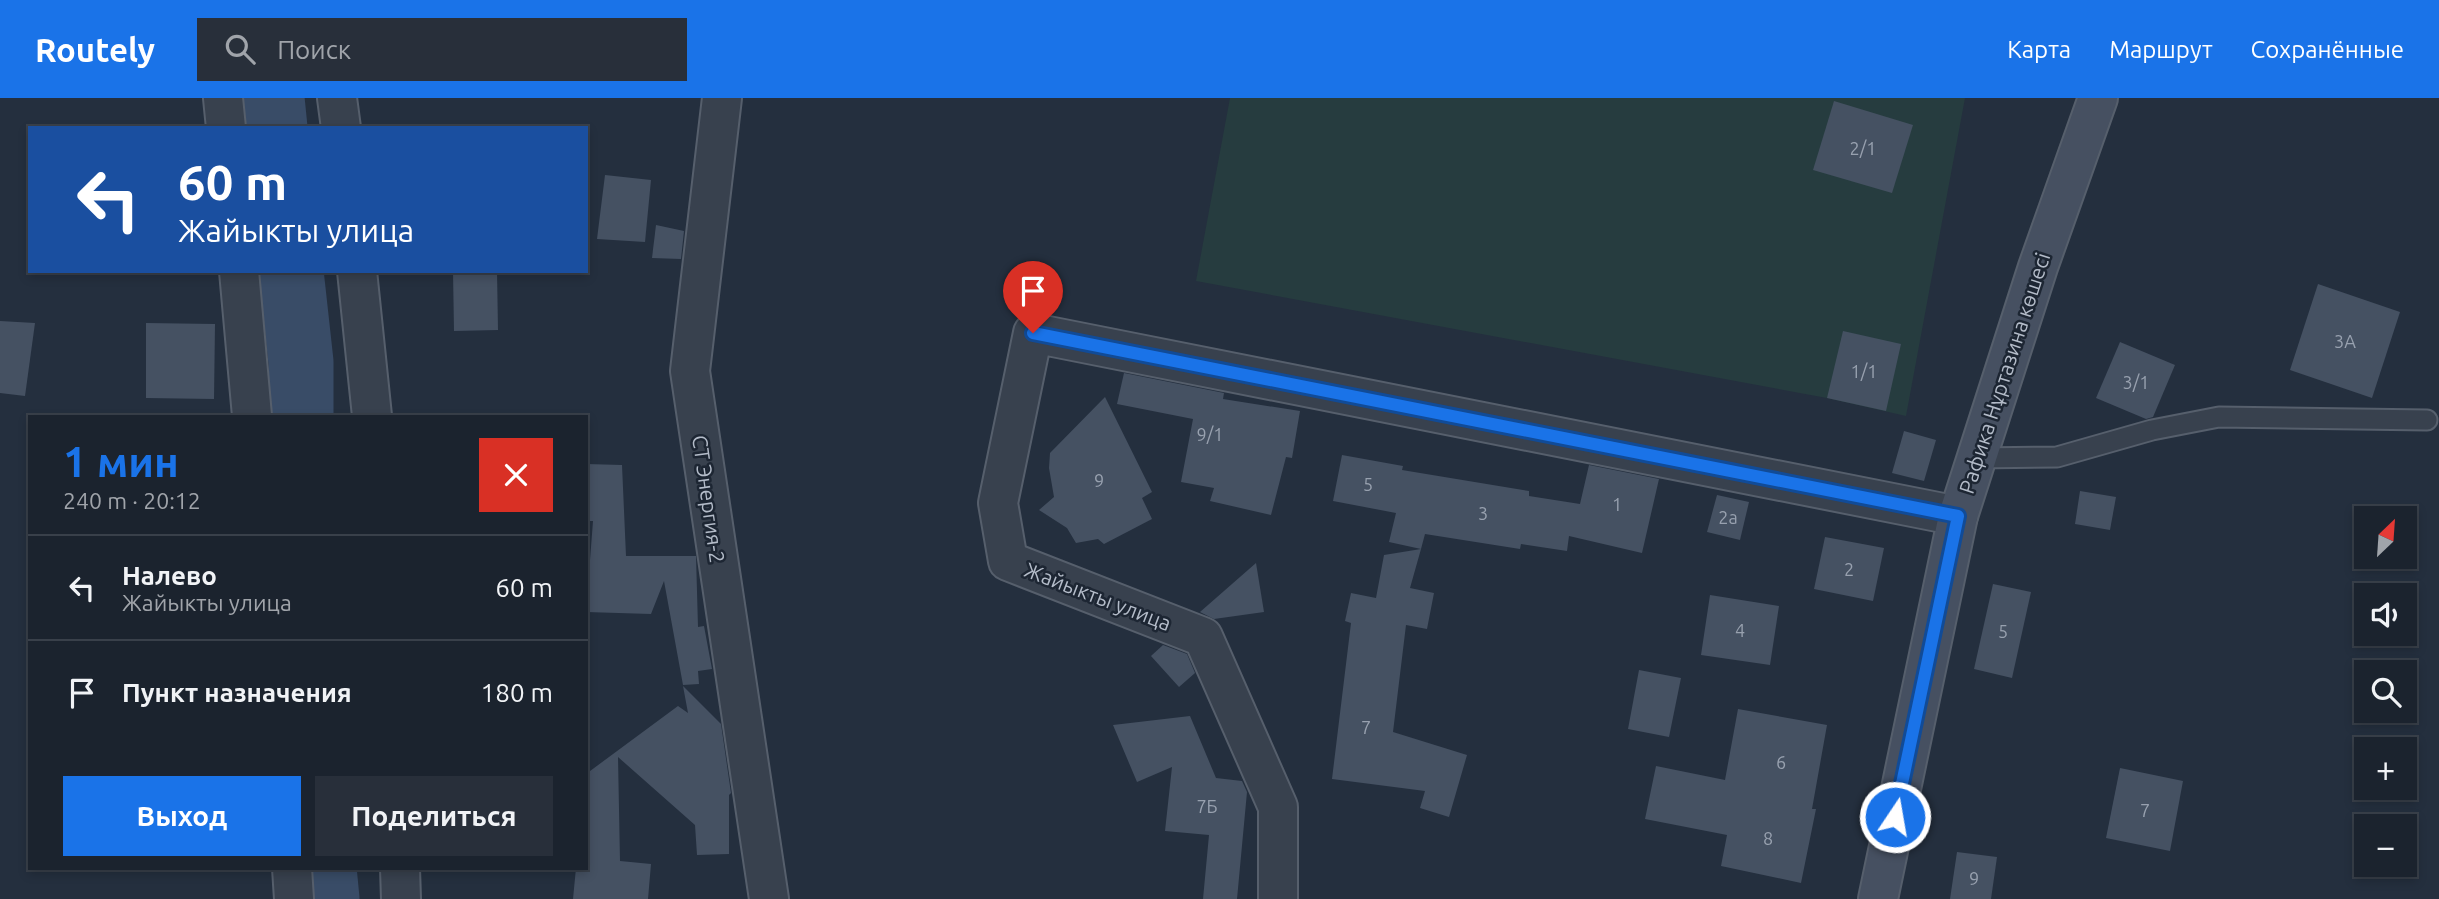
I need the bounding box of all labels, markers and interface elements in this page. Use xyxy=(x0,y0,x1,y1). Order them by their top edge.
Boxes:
search box xyxy=(197,18,687,81)
icon: search xyxy=(221,30,259,68)
text: Routely xyxy=(35,31,155,68)
text: Поиск xyxy=(277,35,351,64)
text: Карта xyxy=(2007,36,2071,63)
text: Маршрут xyxy=(2109,36,2213,63)
text: Сохранённые xyxy=(2251,36,2404,63)
house number: 2/1 xyxy=(1850,138,1876,158)
icon: left xyxy=(63,154,154,245)
text: 60 m xyxy=(178,154,287,209)
text: Жайыкты улица xyxy=(178,212,414,248)
street label: Рафика Нұртазина көшесі xyxy=(1954,250,2054,496)
pin xyxy=(1003,261,1063,333)
icon: arrive xyxy=(1014,272,1052,310)
house number: 3А xyxy=(2334,331,2356,351)
house number: 1/1 xyxy=(1851,361,1877,381)
house number: 3/1 xyxy=(2123,372,2149,392)
house number: 9/1 xyxy=(1197,424,1223,444)
street label: СТ Энергия-2 xyxy=(688,434,730,564)
text: 1 мин xyxy=(63,438,179,485)
button: close xyxy=(479,438,553,512)
house number: 9 xyxy=(1094,470,1104,490)
house number: 5 xyxy=(1363,474,1373,494)
text: 240 m · 20:12 xyxy=(63,488,201,513)
house number: 1 xyxy=(1612,494,1622,514)
house number: 3 xyxy=(1478,503,1488,523)
north arrow xyxy=(2354,506,2417,569)
map controls xyxy=(2354,506,2417,877)
house number: 2а xyxy=(1718,507,1738,527)
street label: Жайыкты улица xyxy=(1021,557,1175,635)
house number: 2 xyxy=(1844,559,1854,579)
text: Налево xyxy=(122,561,217,590)
icon: left xyxy=(63,569,101,607)
text: 60 m xyxy=(495,573,553,602)
button: sound xyxy=(2354,583,2417,646)
text: Жайыкты улица xyxy=(122,590,292,615)
house number: 4 xyxy=(1735,620,1745,640)
house number: 5 xyxy=(1998,621,2008,641)
button: search xyxy=(2354,660,2417,723)
icon: arrive xyxy=(63,674,101,712)
text: Пункт назначения xyxy=(122,678,352,707)
text: 180 m xyxy=(481,678,553,707)
house number: 7 xyxy=(1361,717,1371,737)
button: + xyxy=(2354,737,2417,800)
house number: 6 xyxy=(1776,752,1786,772)
button: Выход xyxy=(63,776,301,856)
button: Поделиться xyxy=(315,776,553,856)
position arrow xyxy=(1858,780,1932,854)
house number: 7Б xyxy=(1196,796,1218,816)
house number: 7 xyxy=(2140,800,2150,820)
button: − xyxy=(2354,814,2417,877)
house number: 8 xyxy=(1763,828,1773,848)
house number: 9 xyxy=(1969,868,1979,888)

